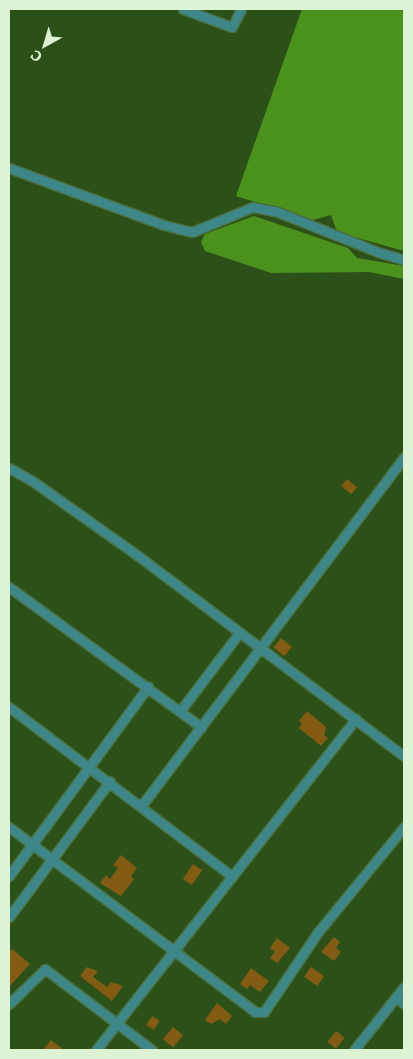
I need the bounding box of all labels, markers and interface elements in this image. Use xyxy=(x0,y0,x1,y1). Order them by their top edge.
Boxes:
north arrow xyxy=(20,20,70,70)
text: С xyxy=(25,46,46,68)

